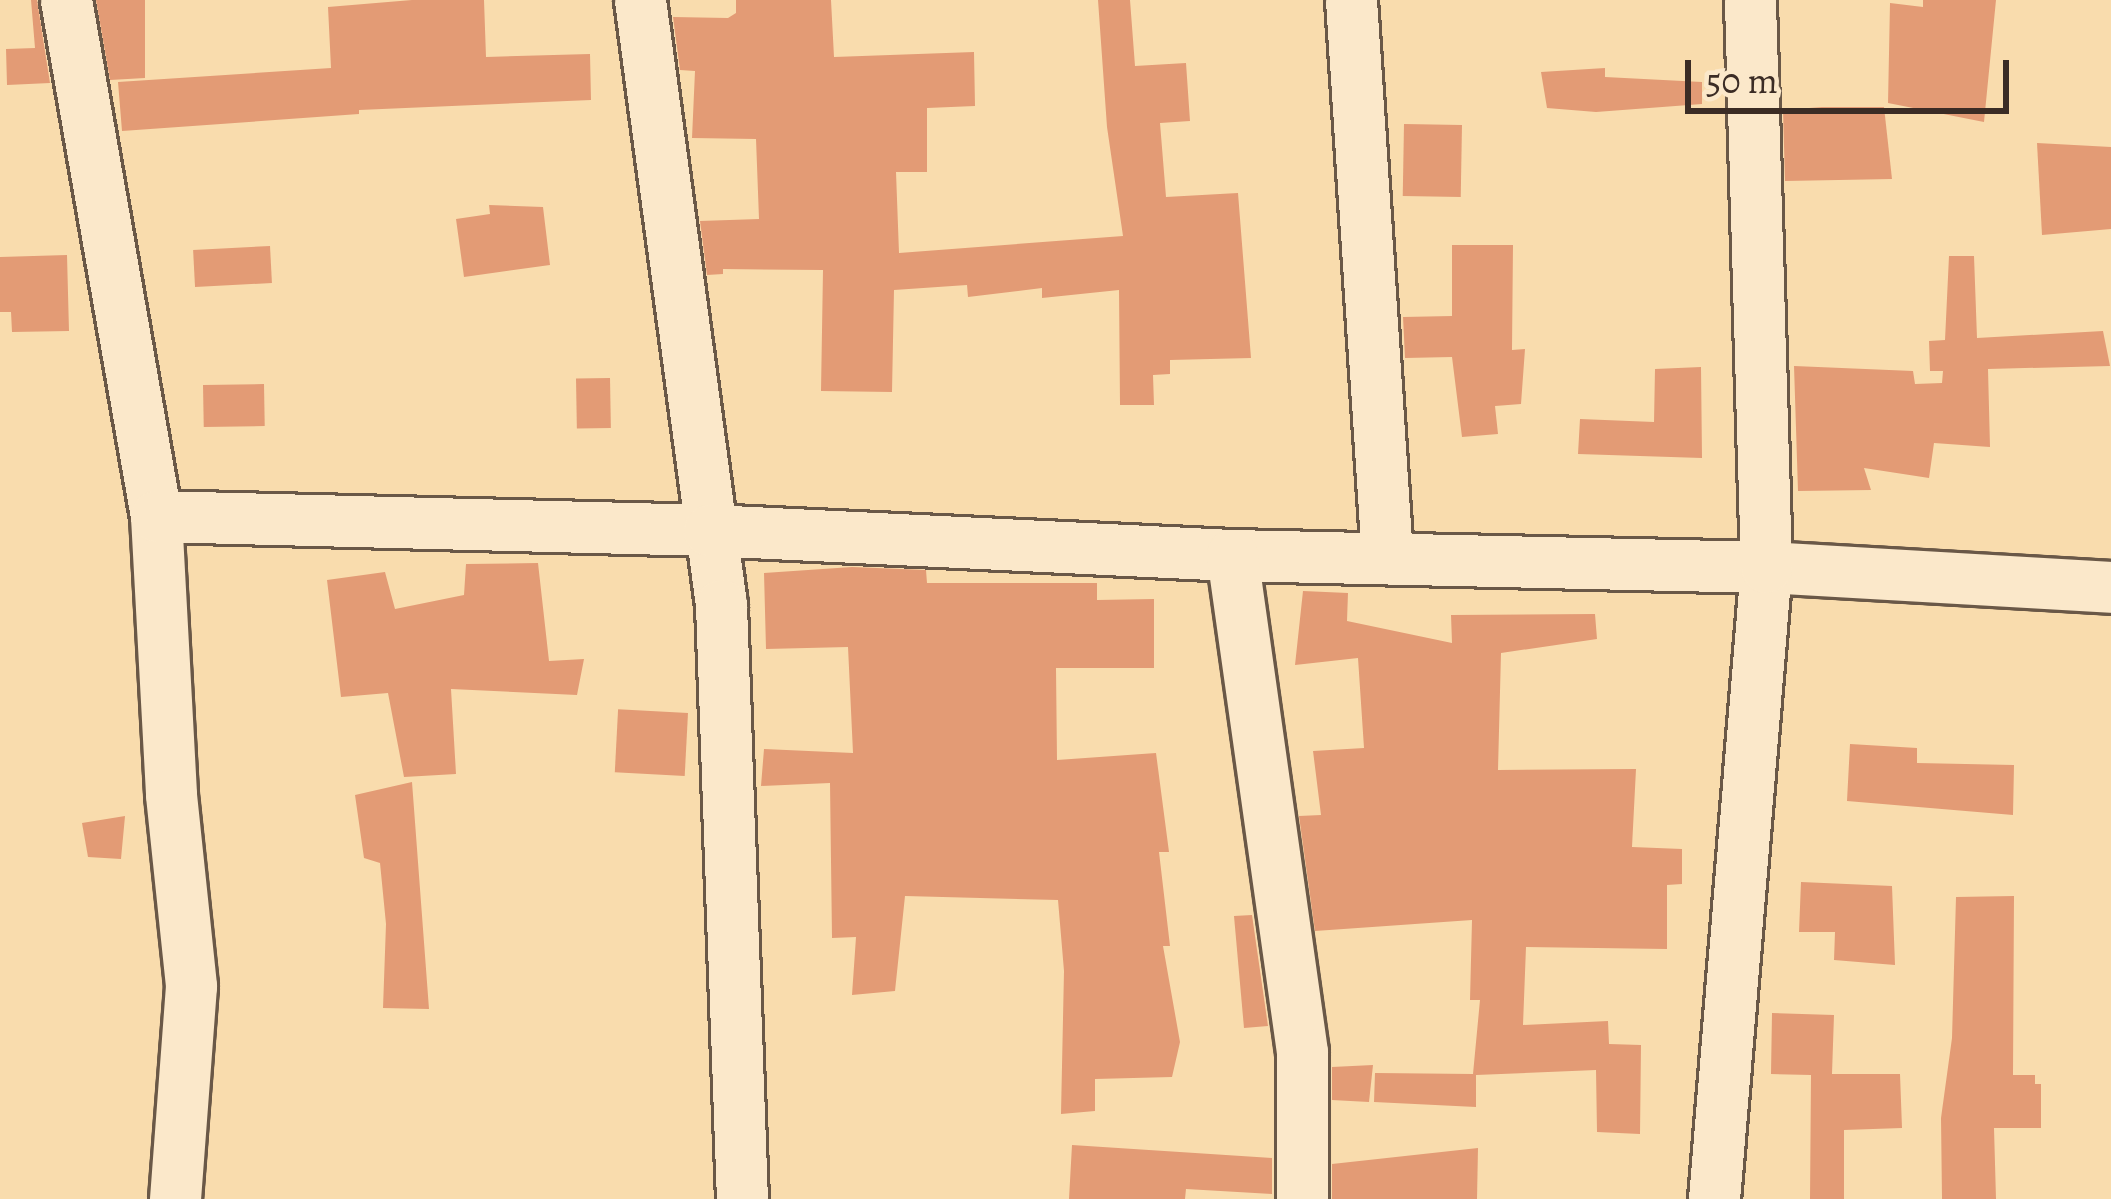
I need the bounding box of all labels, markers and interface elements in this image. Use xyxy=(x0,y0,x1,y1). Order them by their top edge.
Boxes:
scale bar xyxy=(1691,36,2015,110)
text: 50 m xyxy=(1706,56,1778,105)

